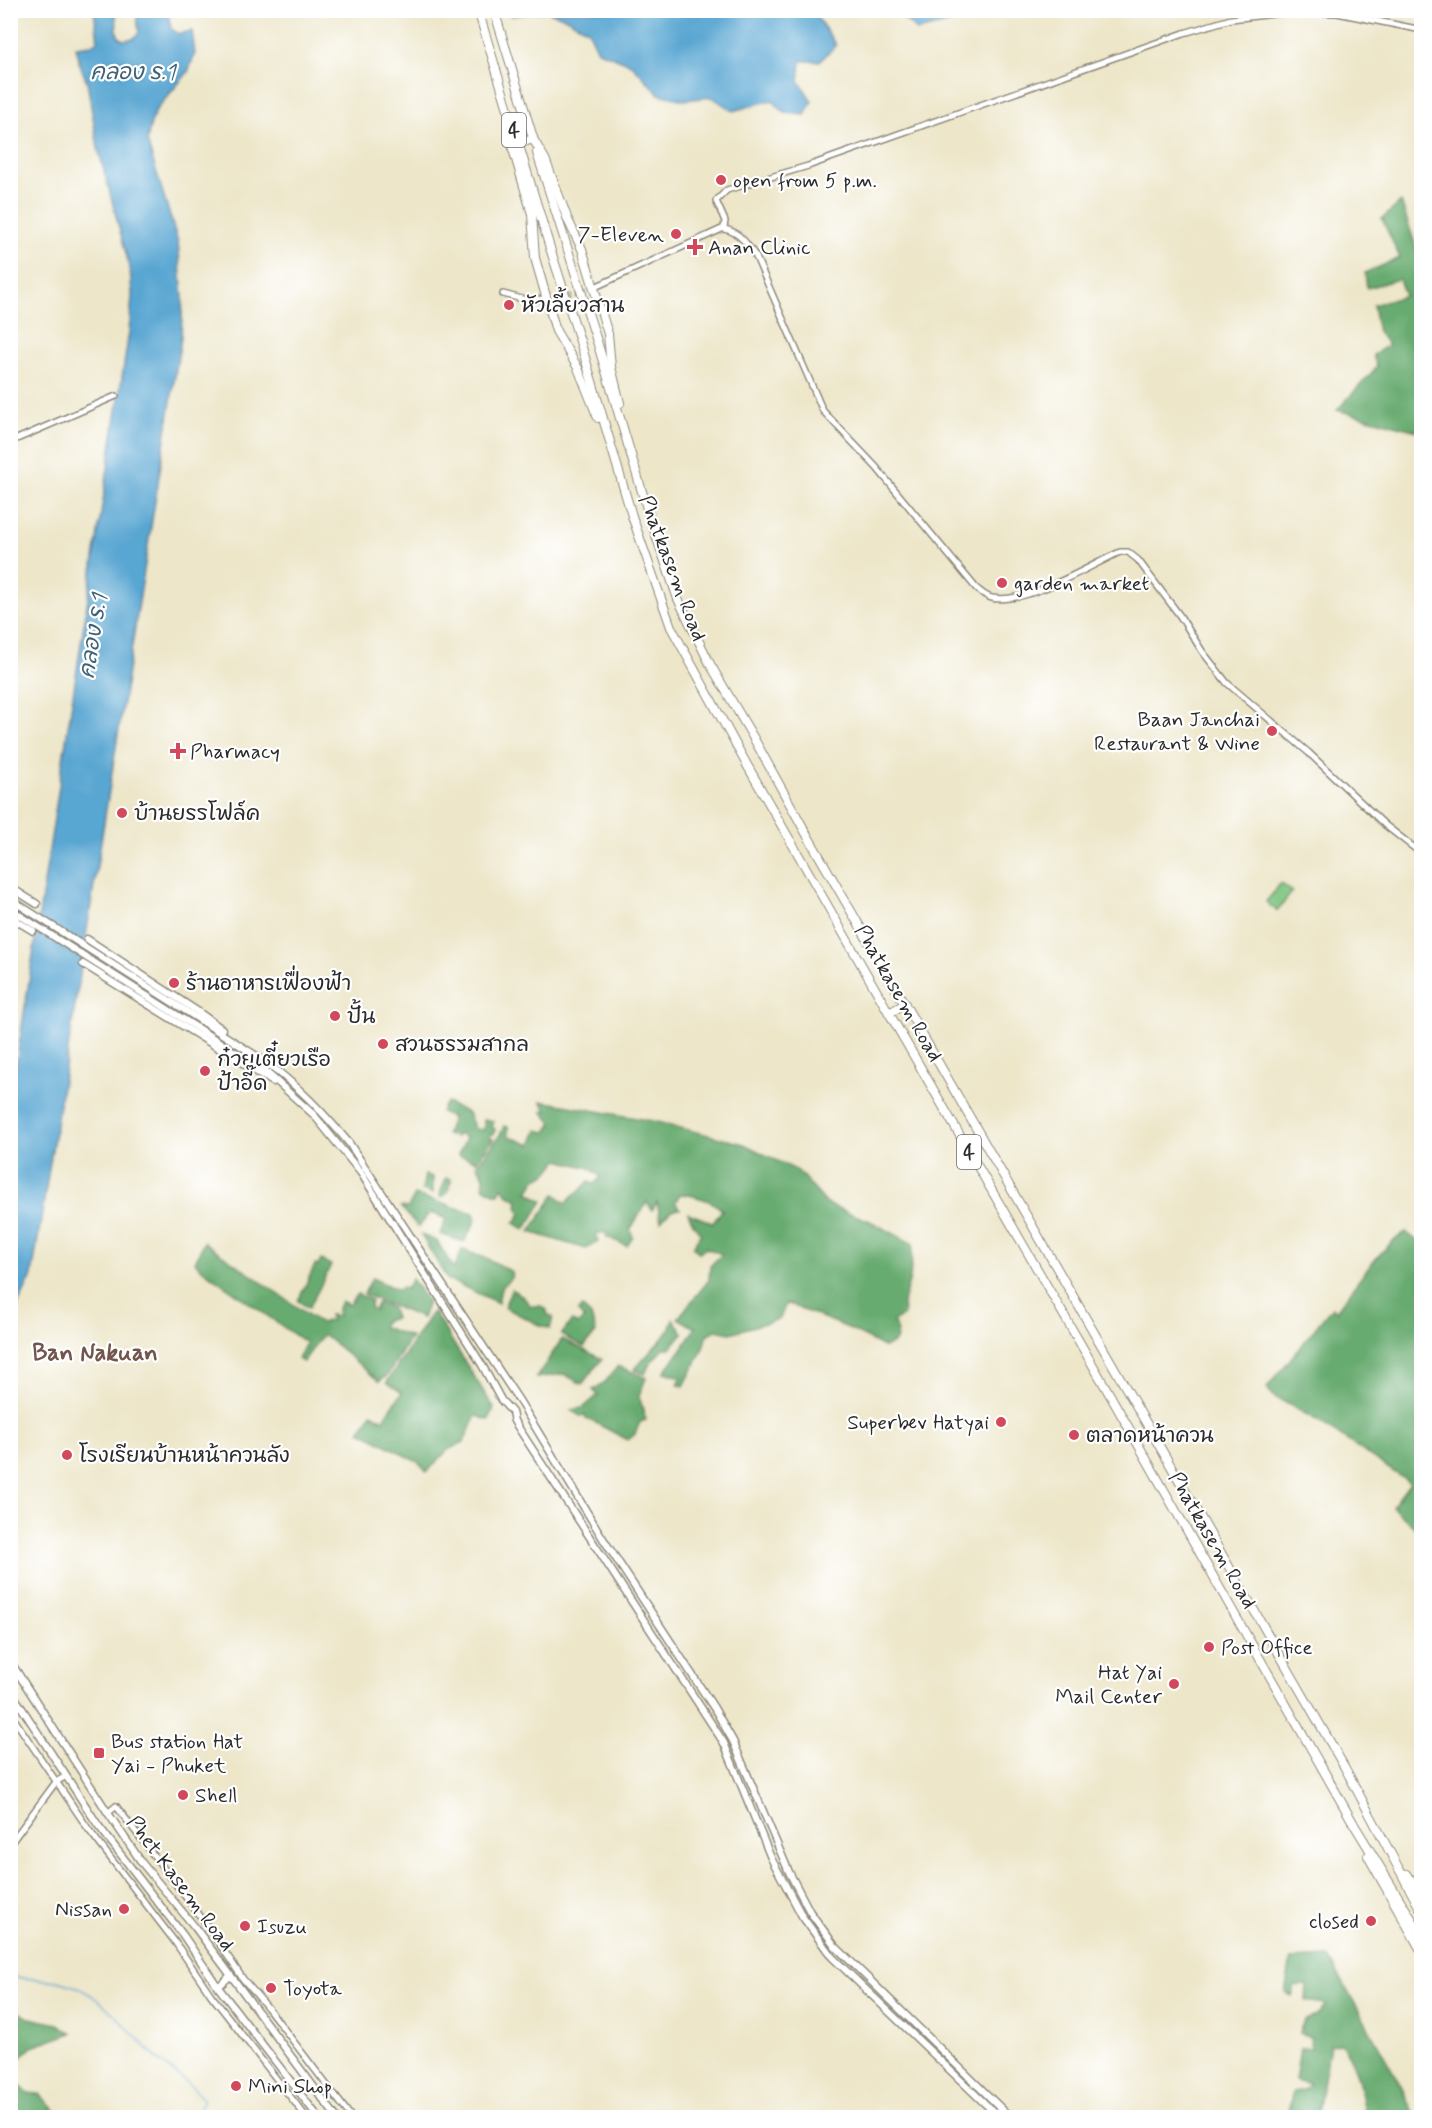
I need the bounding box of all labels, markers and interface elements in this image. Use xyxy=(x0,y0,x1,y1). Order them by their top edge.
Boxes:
water label: คลอง ร.1 xyxy=(91,59,178,87)
road number: 4 xyxy=(502,113,526,147)
place label: open from 5 p.m. xyxy=(733,167,877,195)
marker: open from 5 p.m. xyxy=(714,173,728,187)
place label: 7-Eleven xyxy=(578,221,665,249)
marker: 7-Eleven xyxy=(669,227,683,241)
place label: Anan Clinic xyxy=(708,234,811,262)
marker: Anan Clinic xyxy=(686,238,704,256)
place label: หัวเลี้ยวสาน xyxy=(521,286,625,320)
marker: หัวเลี้ยวสาน xyxy=(502,298,516,312)
street label: Phatkasem Road xyxy=(631,491,713,645)
place label: garden market xyxy=(1014,570,1150,598)
marker: garden market xyxy=(995,576,1009,590)
water label: คลอง ร.1 xyxy=(74,590,115,680)
place label: Baan Janchai Restaurant & Wine xyxy=(1094,706,1260,758)
marker: Baan Janchai Restaurant & Wine xyxy=(1265,724,1279,738)
place label: Pharmacy xyxy=(190,738,280,766)
marker: Pharmacy xyxy=(171,744,185,758)
place label: บ้านยรรโฟล์ค xyxy=(134,800,260,828)
marker: บ้านยรรโฟล์ค xyxy=(115,806,129,820)
street label: Phatkasem Road xyxy=(848,920,949,1067)
place label: ร้านอาหารเฟื่องฟ้า xyxy=(186,965,351,998)
marker: ร้านอาหารเฟื่องฟ้า xyxy=(167,976,181,990)
place label: ปั้น xyxy=(347,998,375,1031)
marker: ปั้น xyxy=(328,1009,342,1023)
place label: สวนธรรมสากล xyxy=(395,1031,529,1059)
marker: สวนธรรมสากล xyxy=(376,1037,390,1051)
place label: ก๋วยเตี๋ยวเรือ ป้าอี๊ด xyxy=(217,1040,331,1098)
marker: ก๋วยเตี๋ยวเรือ ป้าอี๊ด xyxy=(198,1064,212,1078)
road number: 4 xyxy=(957,1135,981,1169)
district label: Ban Nakuan xyxy=(32,1338,158,1369)
place label: Superbev Hatyai xyxy=(847,1409,989,1437)
marker: Superbev Hatyai xyxy=(994,1415,1008,1429)
place label: ตลาดหน้าควน xyxy=(1086,1422,1214,1450)
marker: ตลาดหน้าควน xyxy=(1067,1428,1081,1442)
place label: โรงเรียนบ้านหน้าควนลัง xyxy=(79,1442,290,1470)
marker: โรงเรียนบ้านหน้าควนลัง xyxy=(60,1448,74,1462)
street label: Phatkasem Road xyxy=(1162,1467,1263,1614)
place label: Post Office xyxy=(1221,1634,1313,1662)
marker: Post Office xyxy=(1202,1640,1216,1654)
place label: Hat Yai Mail Center xyxy=(1055,1659,1162,1711)
marker: Hat Yai Mail Center xyxy=(1167,1677,1181,1691)
place label: Bus station Hat Yai - Phuket xyxy=(111,1728,243,1780)
marker: Bus station Hat Yai - Phuket xyxy=(92,1746,106,1760)
place label: Shell xyxy=(195,1782,237,1810)
marker: Shell xyxy=(176,1788,190,1802)
street label: Phet Kasem Road xyxy=(120,1810,241,1957)
place label: Nissan xyxy=(55,1896,112,1924)
marker: Nissan xyxy=(117,1902,131,1916)
place label: closed xyxy=(1309,1908,1359,1936)
place label: Isuzu xyxy=(257,1913,307,1941)
marker: closed xyxy=(1364,1914,1378,1928)
marker: Isuzu xyxy=(238,1919,252,1933)
place label: Toyota xyxy=(283,1975,342,2003)
marker: Toyota xyxy=(264,1981,278,1995)
place label: Mini Shop xyxy=(248,2073,332,2101)
marker: Mini Shop xyxy=(229,2079,243,2093)

